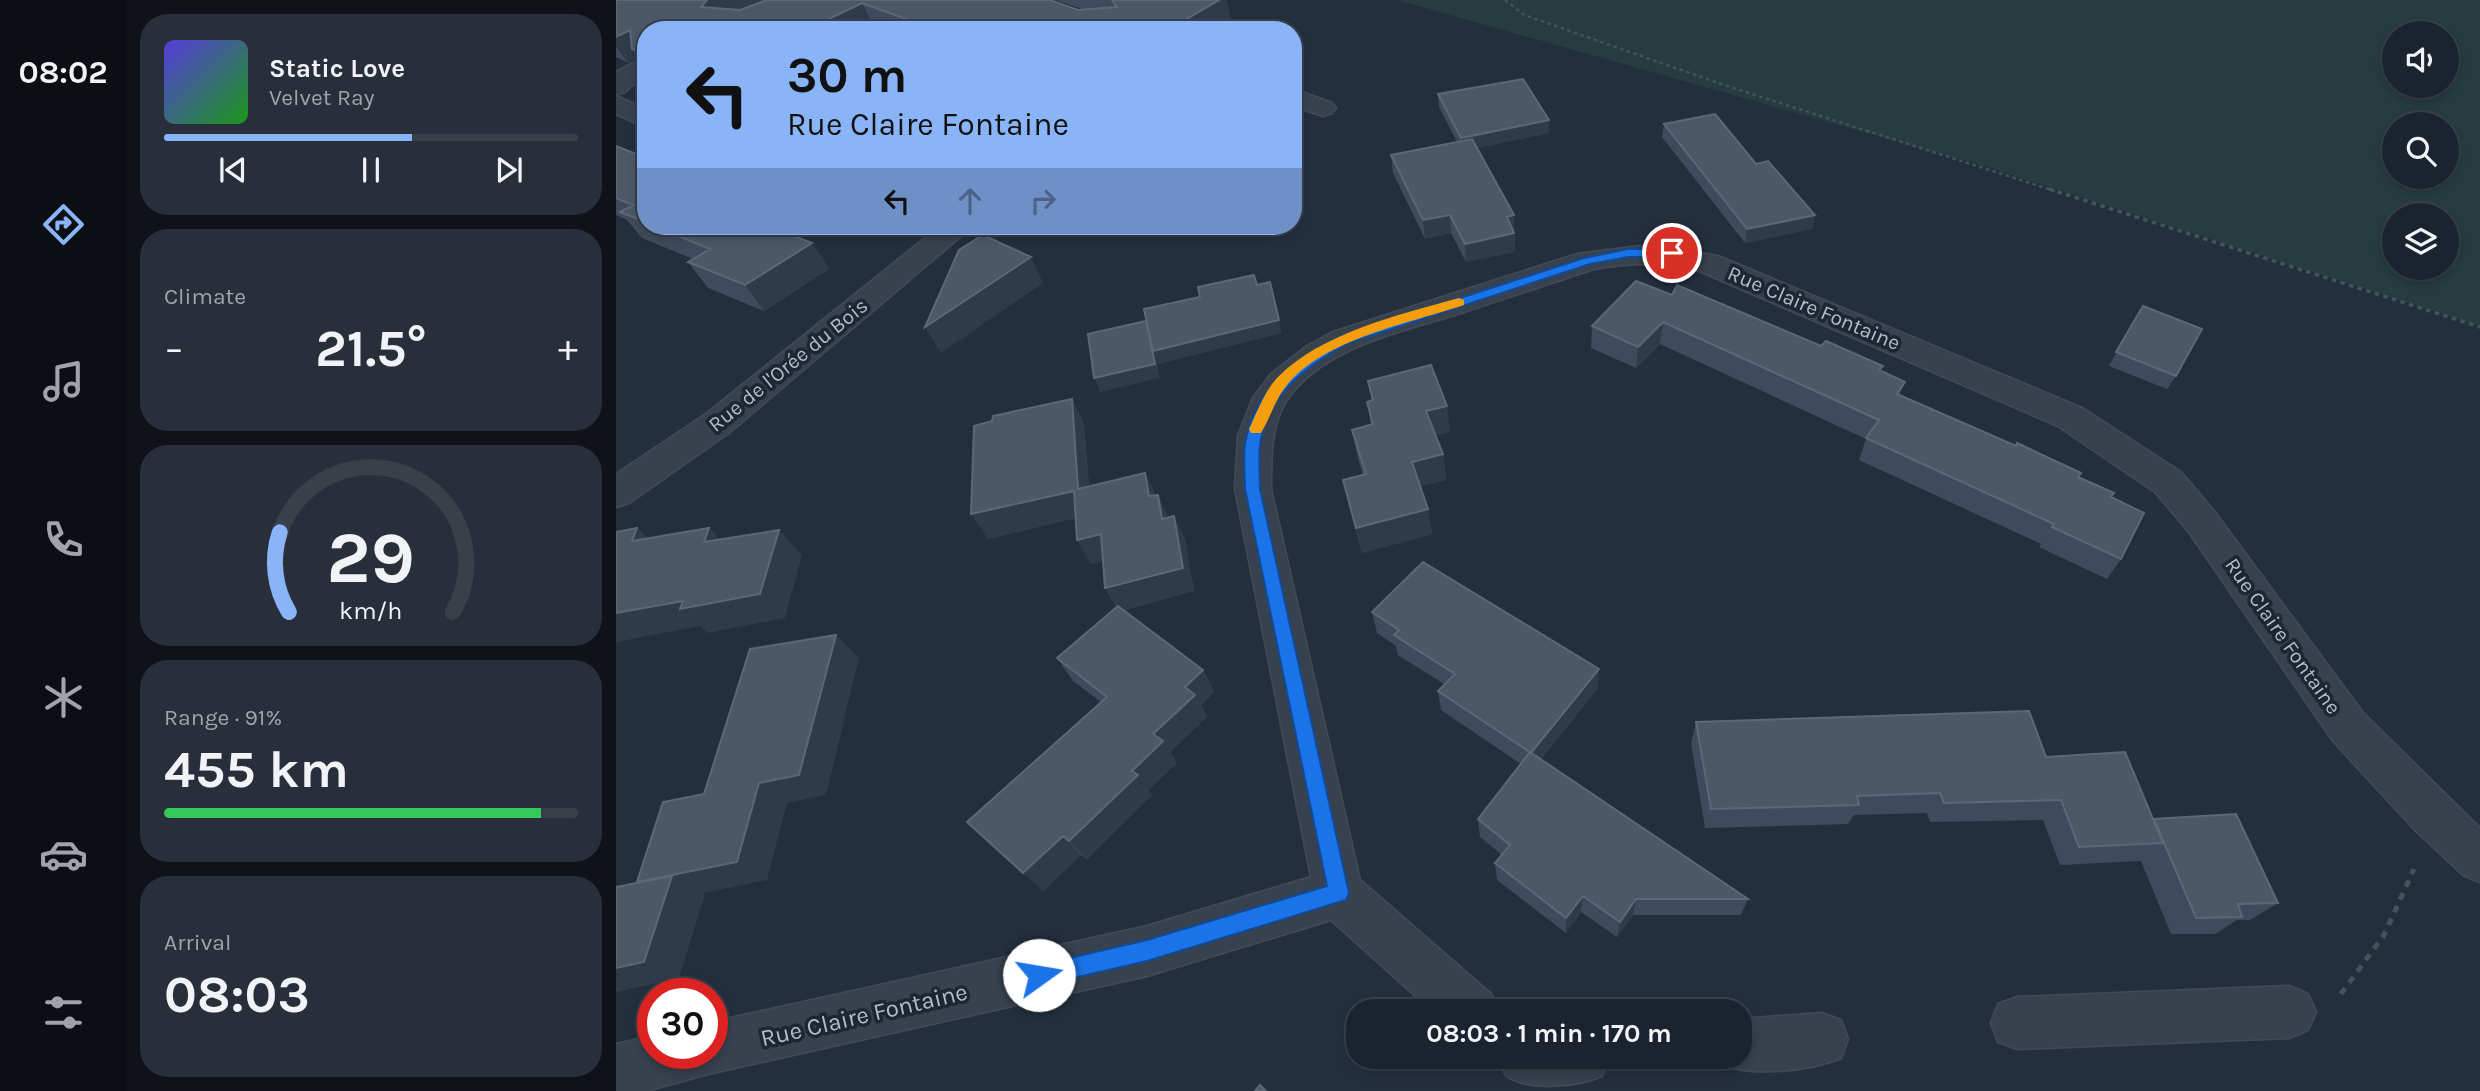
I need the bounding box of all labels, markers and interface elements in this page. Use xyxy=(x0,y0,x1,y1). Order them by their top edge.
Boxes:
map controls xyxy=(2382,21,2459,280)
button: sound xyxy=(2382,21,2459,98)
text: 30 m xyxy=(787,47,907,104)
icon: left xyxy=(672,49,763,140)
text: Static Love xyxy=(269,53,405,84)
text: 08:02 xyxy=(18,54,108,91)
text: Velvet Ray xyxy=(269,84,374,111)
text: Rue Claire Fontaine xyxy=(787,106,1069,143)
button: search xyxy=(2382,112,2459,189)
icon: previous xyxy=(214,151,252,189)
icon: pause xyxy=(352,151,390,189)
icon: next xyxy=(490,151,528,189)
icon: left xyxy=(878,182,916,220)
icon: ahead xyxy=(951,182,989,220)
icon: right xyxy=(1024,182,1062,220)
icon: directions xyxy=(39,200,88,249)
button: layers xyxy=(2382,203,2459,280)
pin xyxy=(1642,223,1702,283)
icon: arrive xyxy=(1653,234,1691,272)
street label: Rue Claire Fontaine xyxy=(1724,261,1904,355)
text: Climate xyxy=(164,283,246,310)
street label: Rue de l'Orée du Bois xyxy=(704,293,872,437)
text: 21.5° xyxy=(315,318,427,379)
text: − xyxy=(164,326,184,371)
text: + xyxy=(558,326,578,371)
icon: music xyxy=(39,357,88,406)
icon: phone xyxy=(39,515,88,564)
text: 29 xyxy=(327,515,415,600)
street label: Rue Claire Fontaine xyxy=(2220,553,2346,719)
text: km/h xyxy=(339,595,403,624)
icon: climate xyxy=(39,673,88,722)
text: Range · 91% xyxy=(164,704,282,731)
text: 455 km xyxy=(164,739,349,800)
icon: car xyxy=(39,830,88,879)
text: Arrival xyxy=(164,929,231,956)
position arrow xyxy=(1002,938,1076,1012)
text: 08:03 xyxy=(164,964,310,1025)
speed limit sign: 30 xyxy=(637,978,728,1069)
street label: Rue Claire Fontaine xyxy=(758,978,970,1052)
icon: filters xyxy=(39,988,88,1037)
text: 08:03 · 1 min · 170 m xyxy=(1426,1018,1672,1049)

